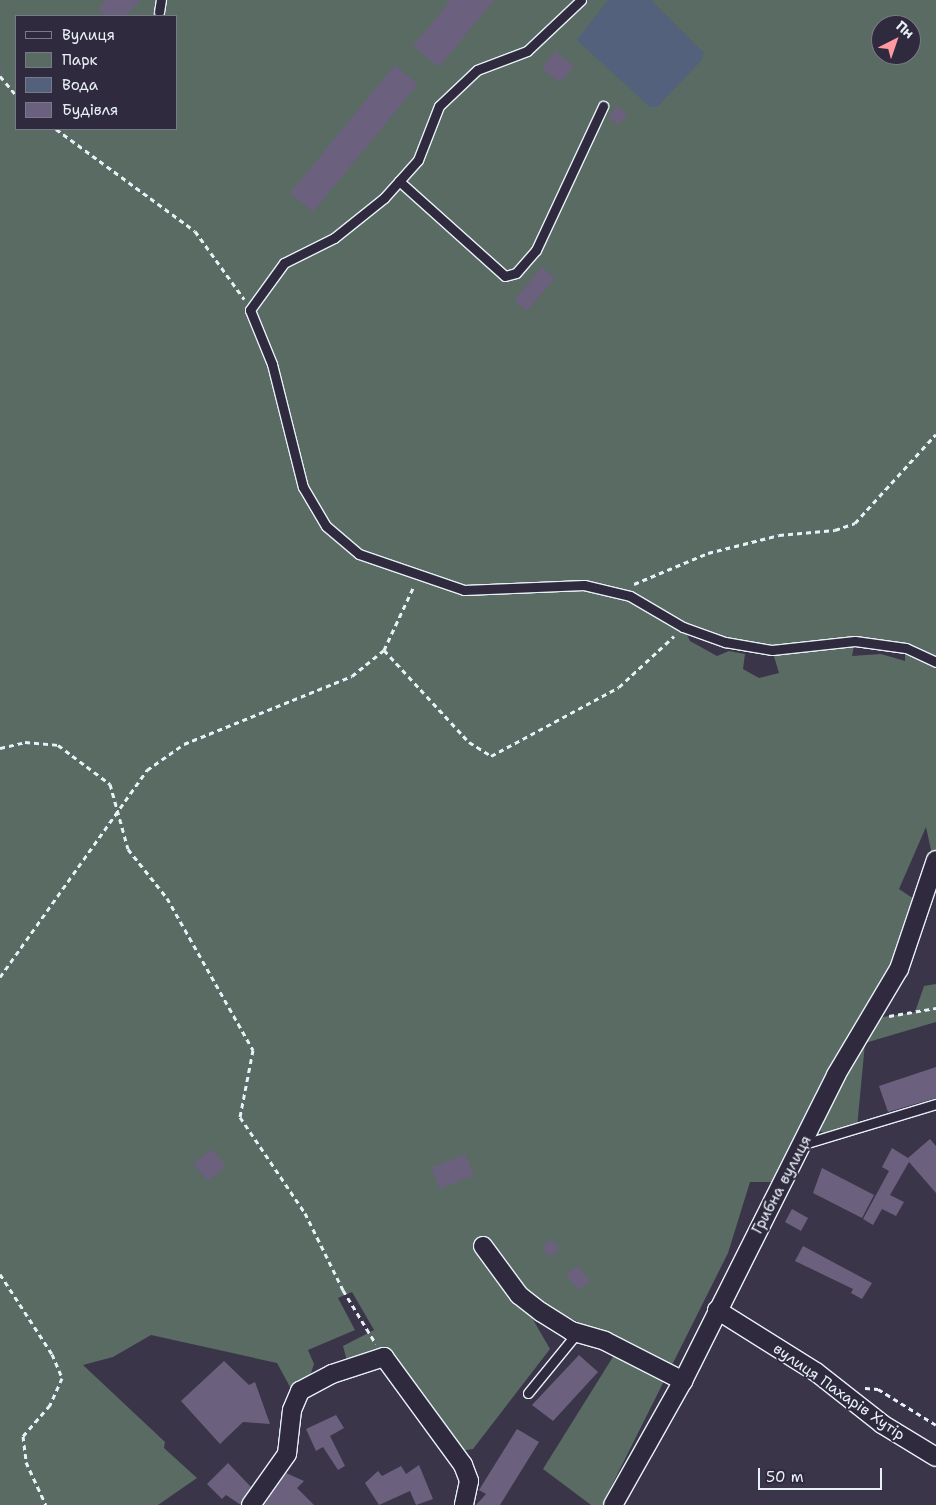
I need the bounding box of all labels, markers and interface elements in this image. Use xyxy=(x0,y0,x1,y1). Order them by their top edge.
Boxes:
legend xyxy=(15,15,178,130)
north arrow xyxy=(871,15,921,65)
text: Пн xyxy=(892,17,918,42)
text: Вулиця xyxy=(62,25,115,45)
text: Парк xyxy=(62,50,98,70)
text: Вода xyxy=(62,75,98,95)
text: Будівля xyxy=(62,100,118,120)
street label: Грибна вулиця xyxy=(749,1133,815,1237)
street label: вулиця Пахарів Хутір xyxy=(770,1340,908,1444)
scale bar xyxy=(761,1458,885,1490)
text: 50 m xyxy=(766,1467,804,1487)

